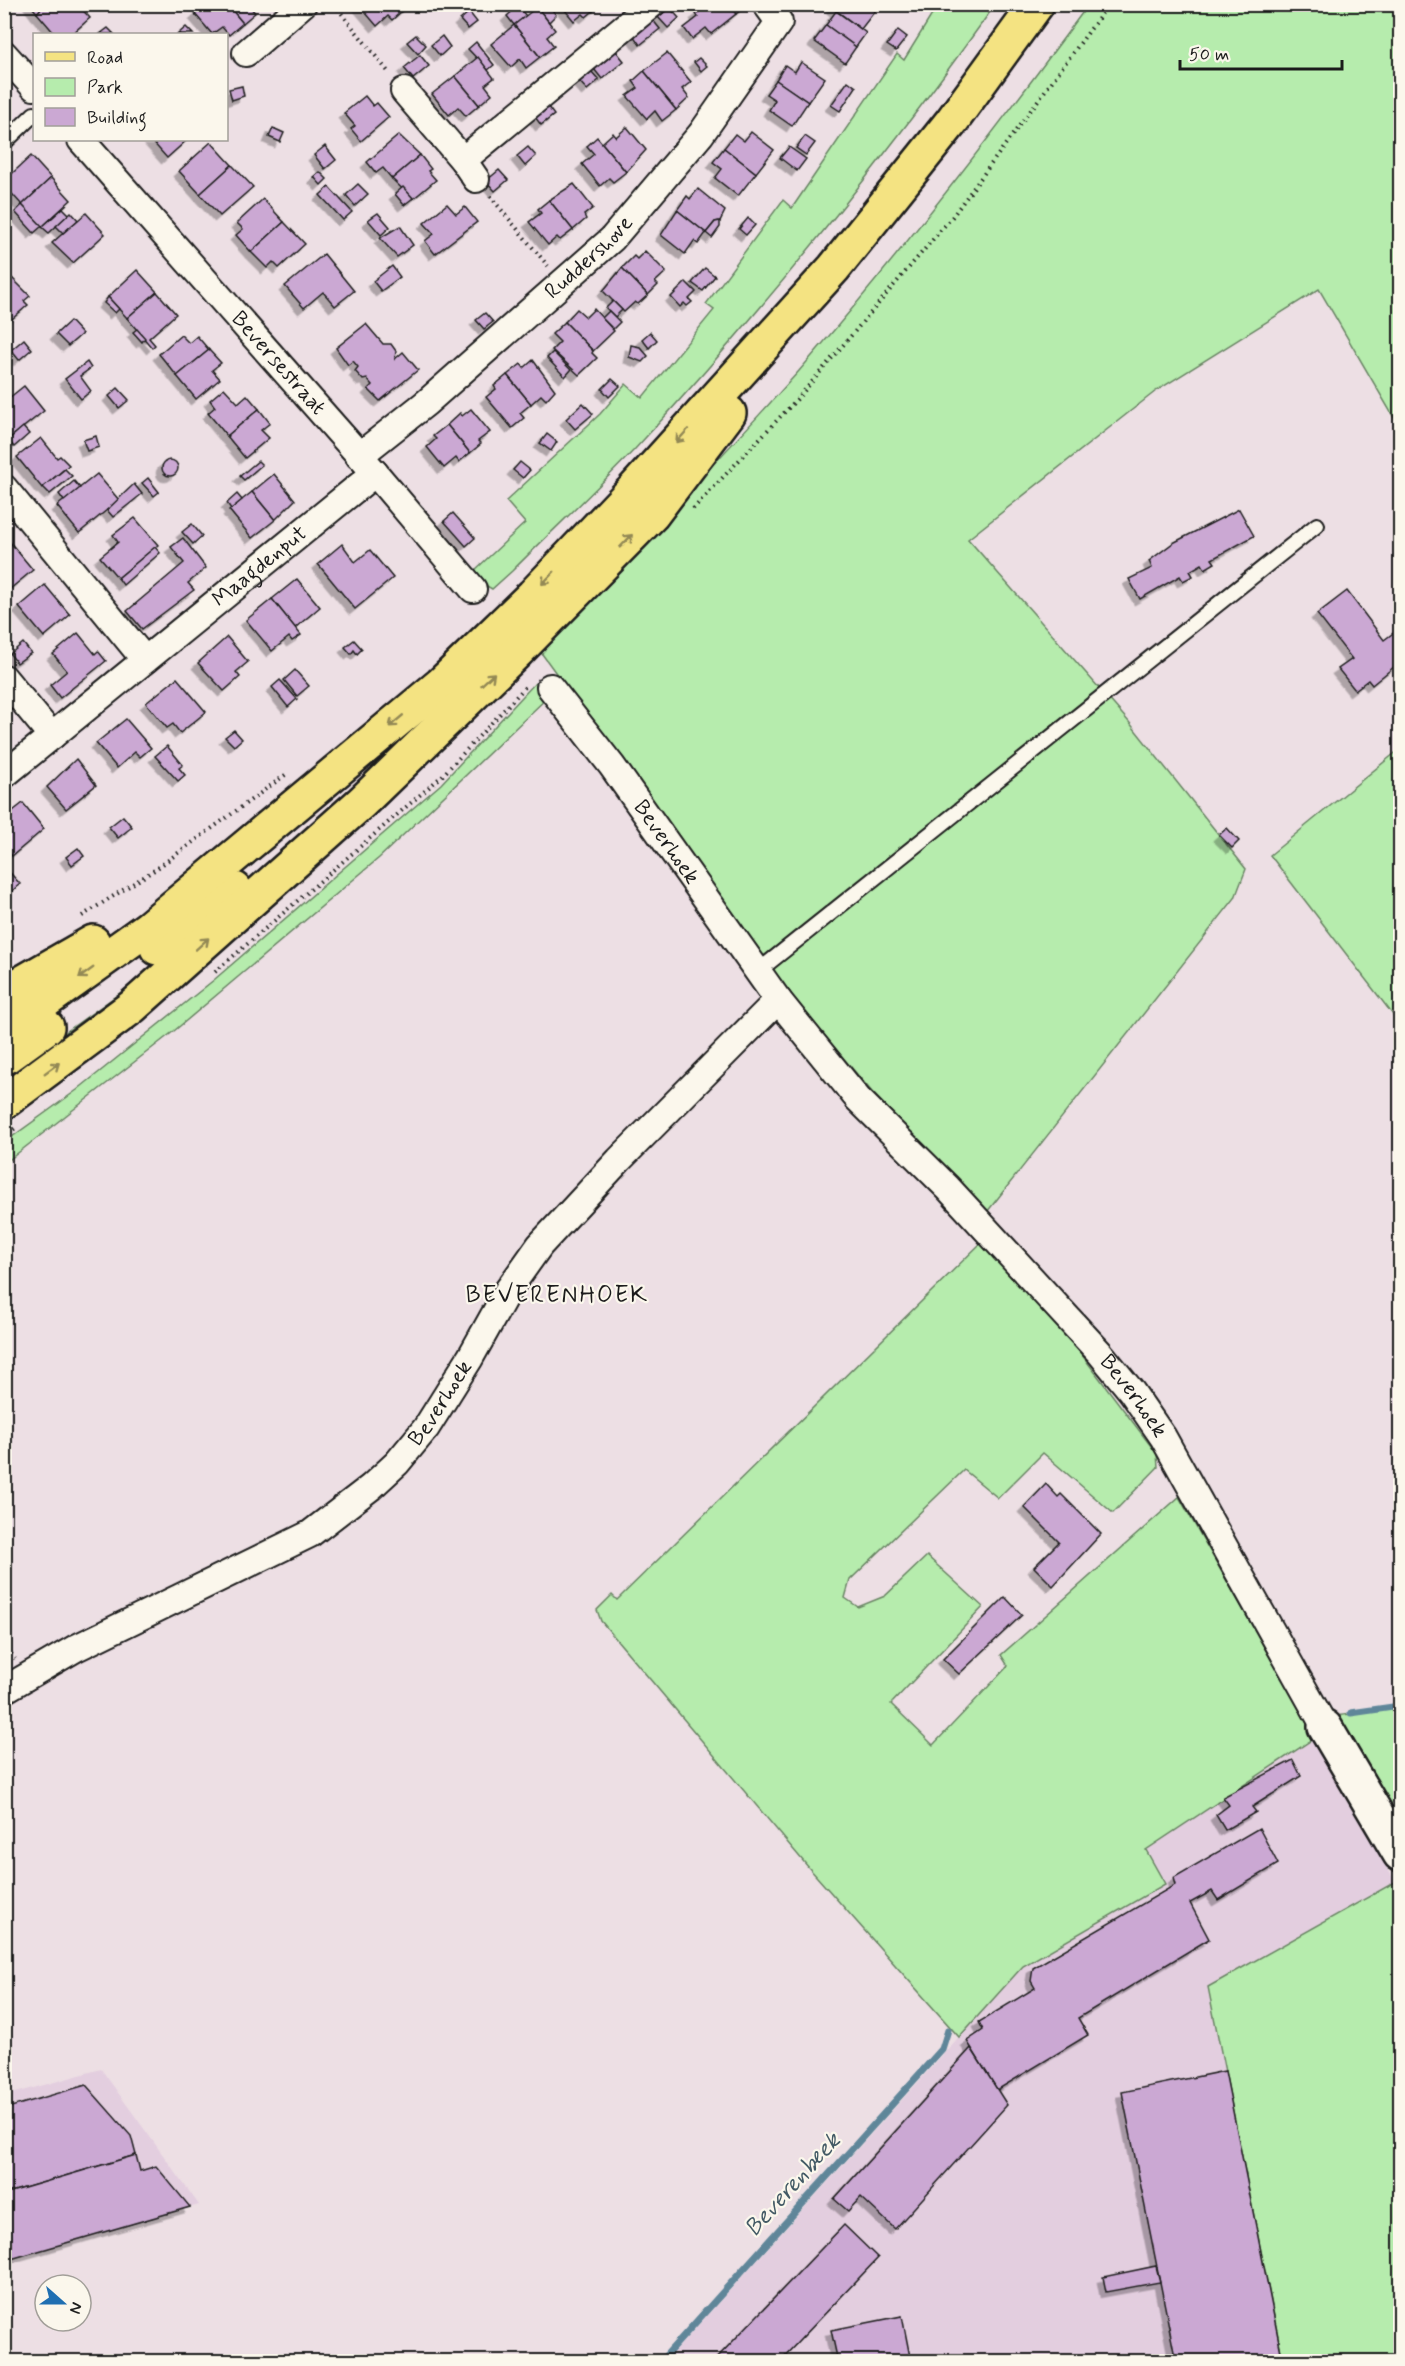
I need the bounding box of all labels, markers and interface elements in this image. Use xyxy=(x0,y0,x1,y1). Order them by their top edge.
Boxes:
legend xyxy=(33,33,228,141)
scale bar xyxy=(1180,33,1342,71)
text: 50 m xyxy=(1189,43,1229,67)
text: Road xyxy=(87,46,123,70)
text: Park xyxy=(87,76,123,100)
text: Building xyxy=(87,106,147,132)
street label: Ruddershove xyxy=(539,210,640,306)
street label: Beversestraat xyxy=(225,306,332,421)
one-way arrow xyxy=(675,428,689,443)
street label: Maagdenput xyxy=(207,520,313,614)
one-way arrow xyxy=(619,533,633,548)
one-way arrow xyxy=(541,571,556,586)
one-way arrow xyxy=(481,672,496,686)
one-way arrow xyxy=(389,714,404,728)
street label: Beverhoek xyxy=(627,795,706,890)
one-way arrow xyxy=(195,937,210,951)
one-way arrow xyxy=(78,967,94,979)
one-way arrow xyxy=(44,1062,60,1074)
district label: BEVERENHOEK xyxy=(466,1280,648,1311)
street label: Beverhoek xyxy=(1093,1349,1173,1443)
street label: Beverhoek xyxy=(402,1355,479,1452)
water label: Beverenbeek xyxy=(738,2125,849,2244)
north arrow xyxy=(33,2273,93,2333)
text: N xyxy=(64,2299,87,2317)

